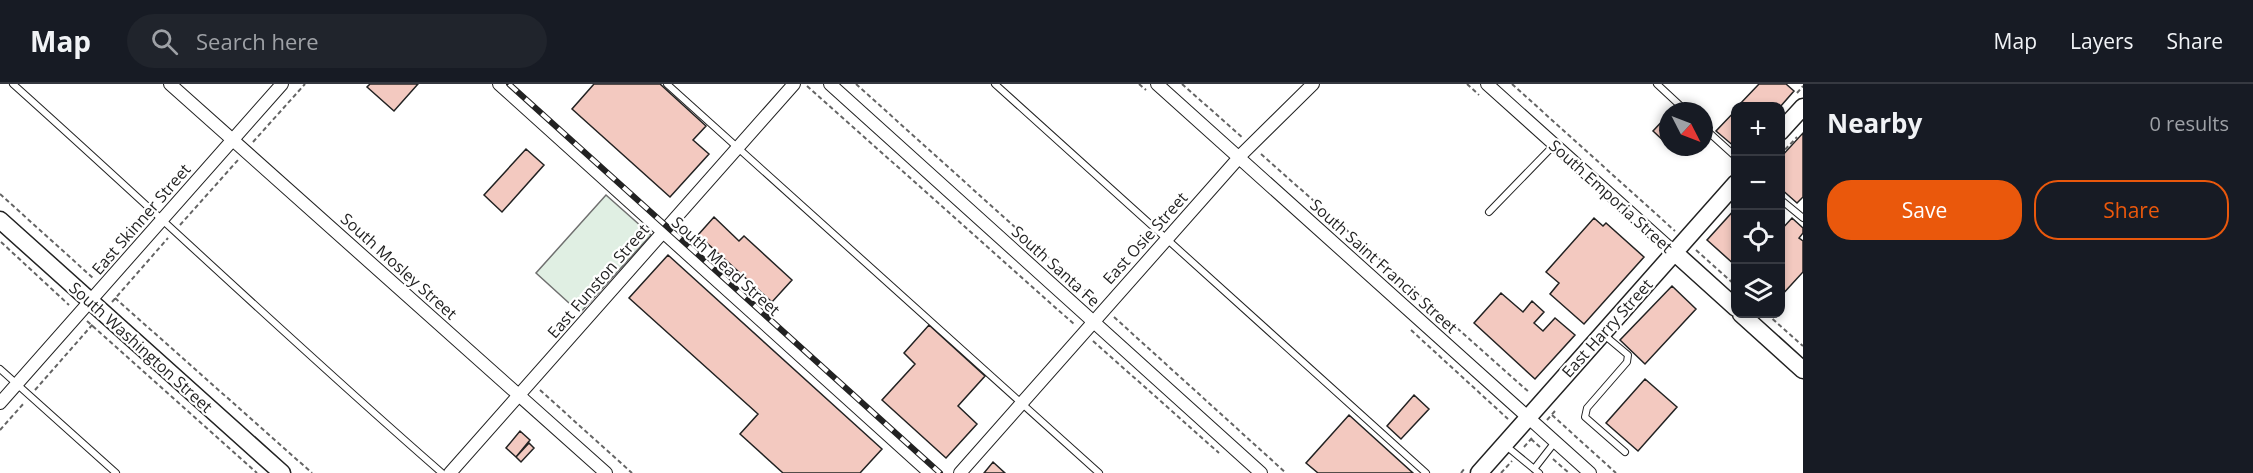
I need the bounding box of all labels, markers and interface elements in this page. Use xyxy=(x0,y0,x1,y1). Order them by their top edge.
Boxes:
search box xyxy=(127,14,547,68)
text: Map xyxy=(30,22,91,60)
icon: search xyxy=(148,25,181,58)
text: Search here xyxy=(196,26,319,56)
text: Map xyxy=(1994,27,2037,55)
text: Layers xyxy=(2070,27,2134,55)
text: Share xyxy=(2167,27,2223,55)
north arrow xyxy=(1659,102,1713,156)
map controls xyxy=(1731,102,1785,318)
button: + xyxy=(1731,102,1785,156)
text: Nearby xyxy=(1827,105,1922,141)
text: 0 results xyxy=(2149,110,2229,137)
street label: South Emporia Street xyxy=(1544,135,1678,258)
button: − xyxy=(1731,156,1785,210)
street label: East Skinner Street xyxy=(87,159,196,279)
button: Save xyxy=(1827,180,2022,240)
button: Share xyxy=(2034,180,2229,240)
street label: East Osie Street xyxy=(1098,187,1193,289)
street label: South Saint Francis Street xyxy=(1306,194,1463,338)
street label: South Mosley Street xyxy=(336,208,462,324)
button: locate xyxy=(1731,210,1785,264)
street label: South Mead Street xyxy=(667,211,785,321)
street label: East Funston Street xyxy=(542,219,654,343)
street label: South Santa Fe xyxy=(1007,221,1105,311)
button: layers xyxy=(1731,264,1785,318)
street label: East Harry Street xyxy=(1557,274,1657,382)
street label: South Washington Street xyxy=(65,277,218,417)

